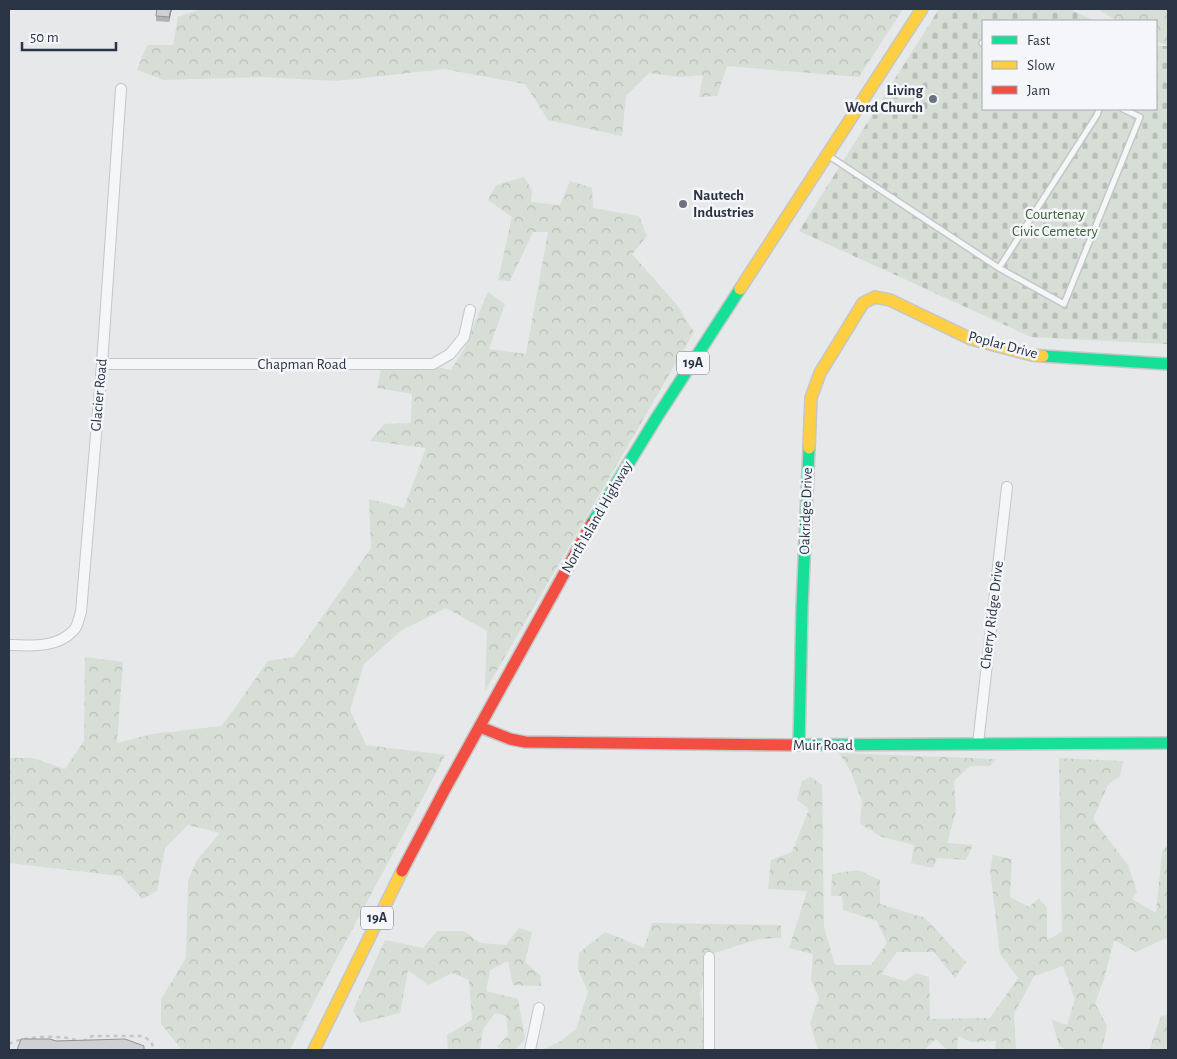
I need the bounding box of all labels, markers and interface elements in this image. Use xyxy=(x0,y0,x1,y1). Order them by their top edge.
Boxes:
scale bar xyxy=(22,20,116,52)
legend xyxy=(982,20,1157,110)
text: 50 m xyxy=(30,30,59,45)
text: Fast xyxy=(1027,33,1051,48)
text: Slow xyxy=(1027,58,1055,73)
place label: Living Word Church xyxy=(845,83,923,115)
text: Jam xyxy=(1027,83,1050,98)
marker: Living Word Church xyxy=(927,93,939,105)
place label: Nautech Industries xyxy=(693,188,754,220)
marker: Nautech Industries xyxy=(677,198,689,210)
park label: Courtenay Civic Cemetery xyxy=(1012,207,1099,239)
street label: Poplar Drive xyxy=(967,329,1039,361)
road number: 19A xyxy=(677,352,709,374)
street label: Chapman Road xyxy=(258,357,347,372)
street label: Glacier Road xyxy=(88,358,110,432)
street label: North Island Highway xyxy=(559,458,635,576)
street label: Oakridge Drive xyxy=(797,467,815,555)
street label: Cherry Ridge Drive xyxy=(978,560,1006,670)
street label: Muir Road xyxy=(793,738,853,753)
road number: 19A xyxy=(361,906,393,930)

